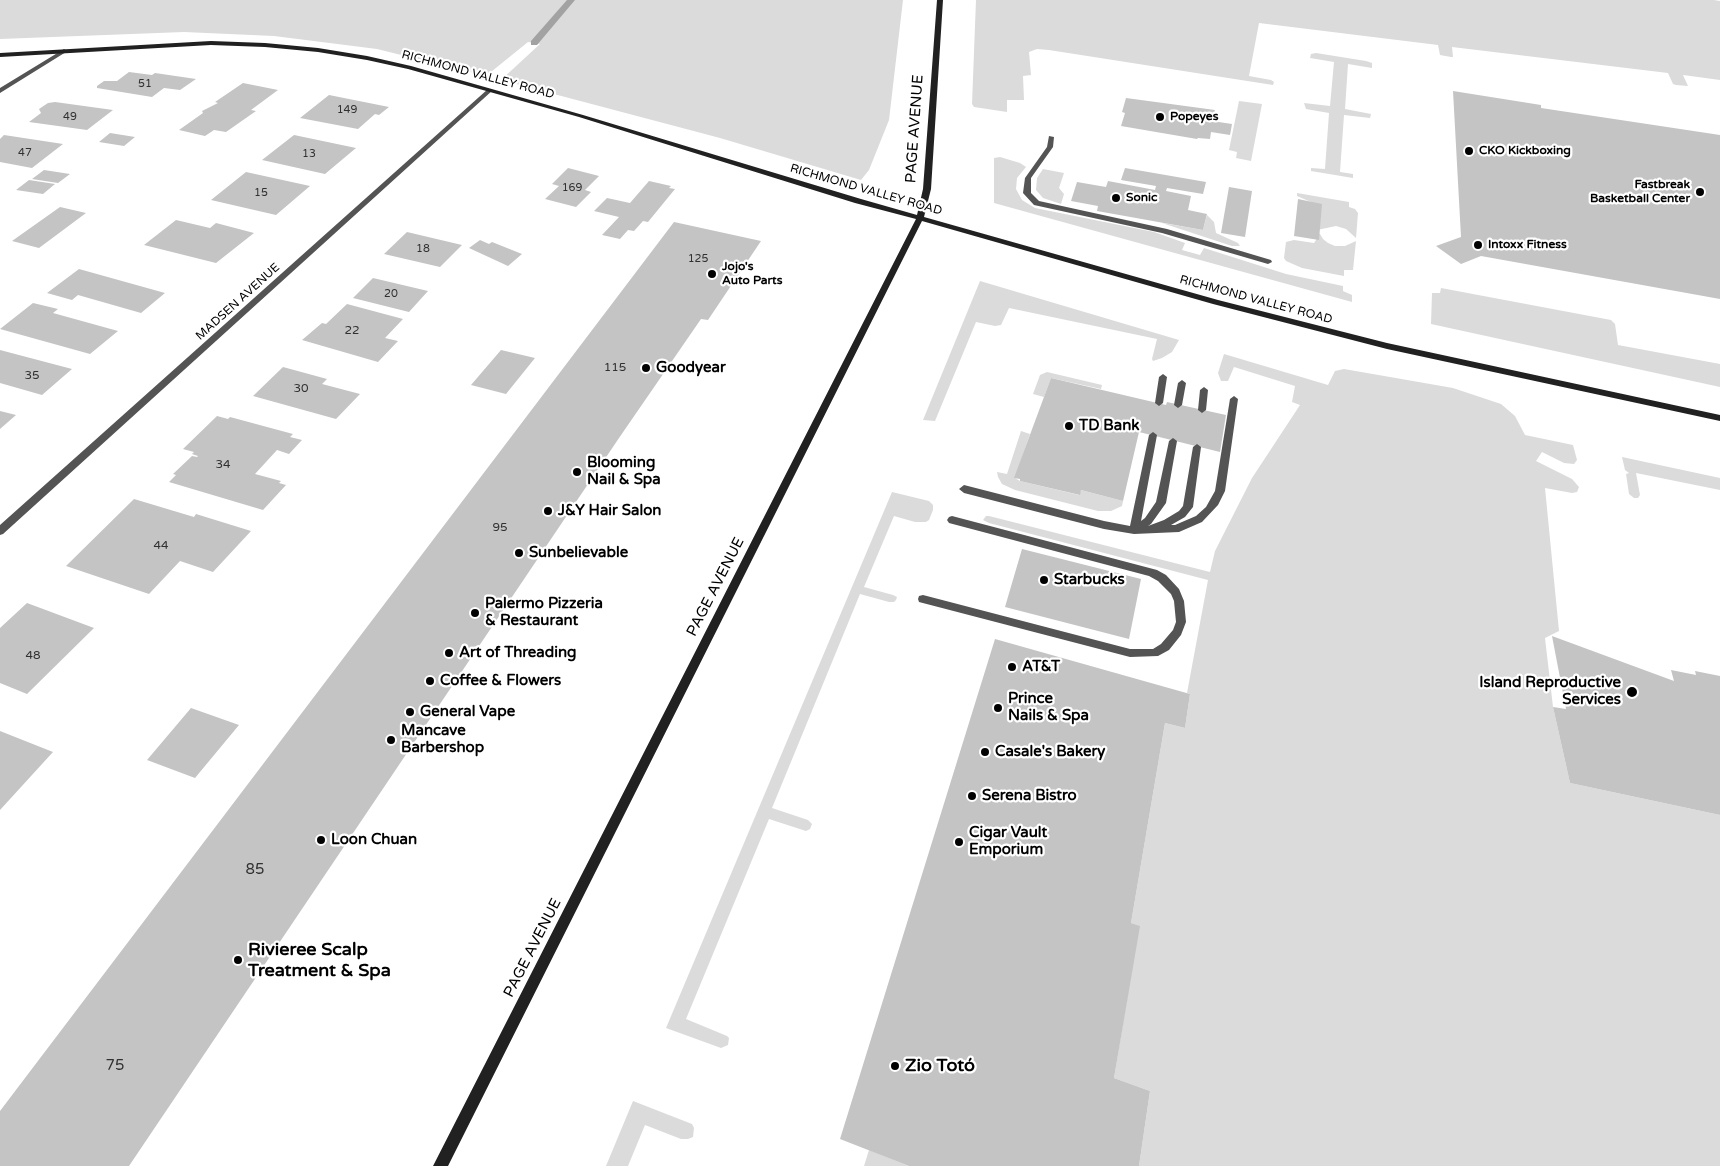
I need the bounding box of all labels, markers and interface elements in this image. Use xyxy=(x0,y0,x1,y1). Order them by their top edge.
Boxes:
street label: RICHMOND VALLEY ROAD xyxy=(400,48,556,102)
street label: PAGE AVENUE xyxy=(902,74,928,184)
house number: 51 xyxy=(138,77,152,91)
house number: 149 xyxy=(337,103,357,117)
house number: 49 xyxy=(63,110,77,124)
place label: Popeyes xyxy=(1170,110,1218,124)
marker: Popeyes xyxy=(1154,111,1166,123)
place label: CKO Kickboxing xyxy=(1479,144,1571,158)
marker: CKO Kickboxing xyxy=(1463,145,1475,157)
house number: 47 xyxy=(18,146,32,160)
house number: 13 xyxy=(302,147,316,161)
street label: RICHMOND VALLEY ROAD xyxy=(788,161,944,219)
place label: Fastbreak Basketball Center xyxy=(1590,178,1690,206)
house number: 169 xyxy=(562,181,582,195)
house number: 15 xyxy=(254,186,268,200)
marker: Fastbreak Basketball Center xyxy=(1694,186,1706,198)
place label: Sonic xyxy=(1126,191,1157,205)
marker: Sonic xyxy=(1110,192,1122,204)
place label: Intoxx Fitness xyxy=(1488,238,1567,252)
marker: Intoxx Fitness xyxy=(1472,239,1484,251)
house number: 18 xyxy=(416,242,430,256)
house number: 125 xyxy=(688,252,708,266)
street label: MADSEN AVENUE xyxy=(193,260,283,344)
place label: Jojo's Auto Parts xyxy=(722,260,782,288)
marker: Jojo's Auto Parts xyxy=(706,268,718,280)
street label: RICHMOND VALLEY ROAD xyxy=(1178,273,1334,327)
house number: 20 xyxy=(384,287,398,301)
house number: 22 xyxy=(344,324,360,338)
place label: Goodyear xyxy=(656,359,726,377)
house number: 115 xyxy=(604,361,626,375)
marker: Goodyear xyxy=(640,362,652,374)
house number: 35 xyxy=(24,369,40,383)
house number: 30 xyxy=(293,382,309,396)
place label: TD Bank xyxy=(1079,417,1139,435)
marker: TD Bank xyxy=(1063,420,1075,432)
place label: Blooming Nail & Spa xyxy=(587,454,661,489)
house number: 34 xyxy=(215,458,231,472)
marker: Blooming Nail & Spa xyxy=(571,466,583,478)
place label: J&Y Hair Salon xyxy=(558,502,661,520)
marker: J&Y Hair Salon xyxy=(542,505,554,517)
house number: 95 xyxy=(492,521,508,535)
street label: PAGE AVENUE xyxy=(683,534,749,640)
house number: 44 xyxy=(153,539,169,553)
place label: Sunbelievable xyxy=(529,544,628,562)
marker: Sunbelievable xyxy=(513,547,525,559)
place label: Starbucks xyxy=(1054,571,1125,589)
marker: Starbucks xyxy=(1038,574,1050,586)
place label: Palermo Pizzeria & Restaurant xyxy=(485,595,603,630)
marker: Palermo Pizzeria & Restaurant xyxy=(469,607,481,619)
place label: Art of Threading xyxy=(459,644,577,662)
marker: Art of Threading xyxy=(443,647,455,659)
house number: 48 xyxy=(25,649,41,663)
place label: AT&T xyxy=(1022,658,1060,676)
marker: AT&T xyxy=(1006,661,1018,673)
place label: Coffee & Flowers xyxy=(440,672,561,690)
place label: Island Reproductive Services xyxy=(1479,674,1621,709)
marker: Coffee & Flowers xyxy=(424,675,436,687)
marker: Island Reproductive Services xyxy=(1625,685,1639,699)
place label: Prince Nails & Spa xyxy=(1008,690,1089,725)
marker: Prince Nails & Spa xyxy=(992,702,1004,714)
place label: General Vape xyxy=(420,703,515,721)
marker: General Vape xyxy=(404,706,416,718)
place label: Mancave Barbershop xyxy=(401,722,484,757)
marker: Mancave Barbershop xyxy=(385,734,397,746)
place label: Casale's Bakery xyxy=(995,743,1105,761)
marker: Casale's Bakery xyxy=(979,746,991,758)
place label: Serena Bistro xyxy=(982,787,1077,805)
marker: Serena Bistro xyxy=(966,790,978,802)
place label: Cigar Vault Emporium xyxy=(969,824,1047,859)
place label: Loon Chuan xyxy=(331,831,417,849)
marker: Loon Chuan xyxy=(315,834,327,846)
marker: Cigar Vault Emporium xyxy=(953,836,965,848)
house number: 85 xyxy=(246,861,264,879)
street label: PAGE AVENUE xyxy=(500,895,566,1001)
place label: Rivieree Scalp Treatment & Spa xyxy=(248,939,391,982)
marker: Rivieree Scalp Treatment & Spa xyxy=(232,954,244,966)
place label: Zio Totó xyxy=(905,1055,975,1077)
house number: 75 xyxy=(106,1057,124,1075)
marker: Zio Totó xyxy=(889,1060,901,1072)

